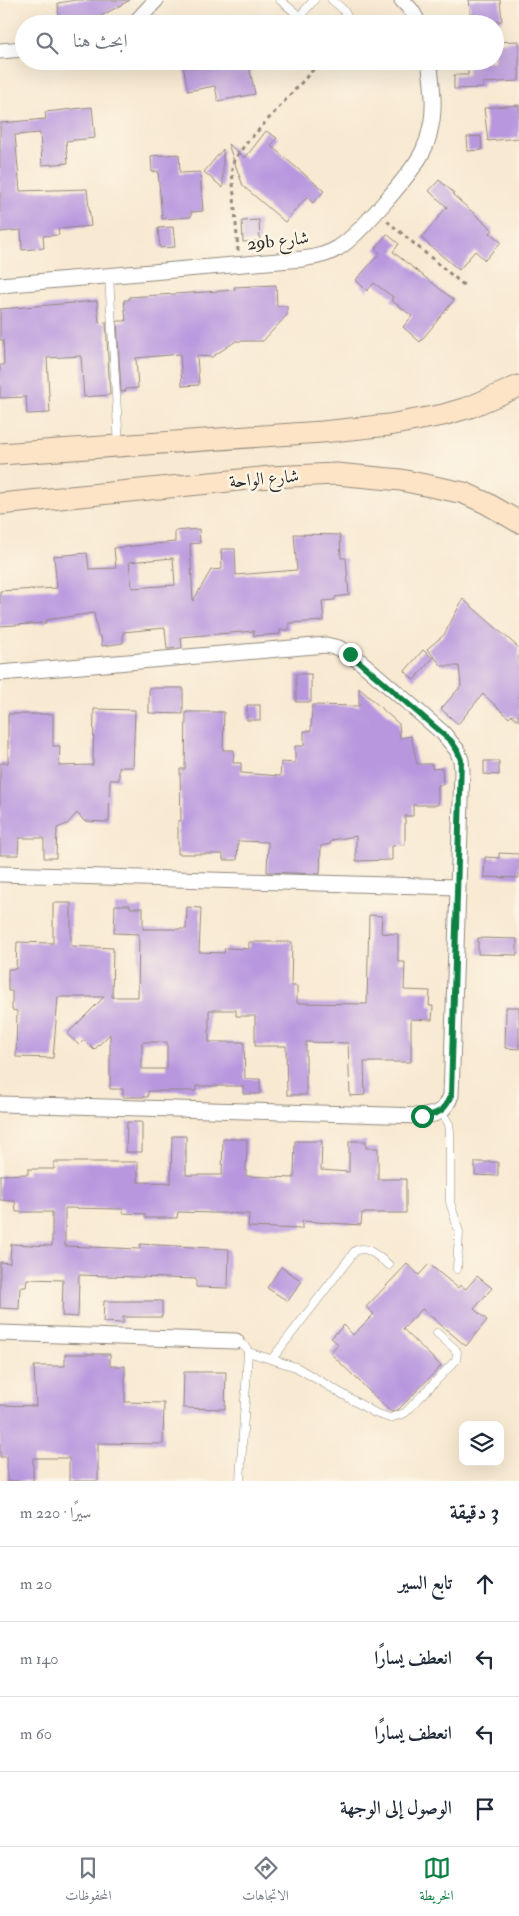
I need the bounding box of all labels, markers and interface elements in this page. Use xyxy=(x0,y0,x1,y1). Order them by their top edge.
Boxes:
search box xyxy=(15,15,504,70)
icon: search xyxy=(33,29,61,57)
text: ابحث هنا xyxy=(73,29,128,53)
street label: 29b شارع xyxy=(246,226,310,259)
street label: شارع الواحة xyxy=(228,464,300,496)
route end xyxy=(339,643,362,666)
route start xyxy=(411,1105,434,1128)
map controls xyxy=(459,1421,504,1466)
button: layers xyxy=(459,1421,504,1466)
text: 3 دقيقة xyxy=(450,1499,499,1526)
text: سيرًا · 220 m xyxy=(20,1503,91,1523)
icon: ahead xyxy=(471,1570,499,1598)
text: تابع السير xyxy=(398,1571,452,1595)
text: 20 m xyxy=(20,1574,52,1594)
icon: left xyxy=(471,1645,499,1673)
text: انعطف يسارًا xyxy=(374,1646,452,1670)
text: 140 m xyxy=(20,1649,58,1669)
icon: left xyxy=(471,1720,499,1748)
text: انعطف يسارًا xyxy=(374,1721,452,1745)
text: 60 m xyxy=(20,1724,52,1744)
icon: arrive xyxy=(471,1795,499,1823)
text: الوصول إلى الوجهة xyxy=(340,1796,452,1820)
tab: المحفوظات xyxy=(65,1854,112,1909)
tab: الاتجاهات xyxy=(242,1854,289,1909)
tab: الخريطة xyxy=(420,1854,454,1909)

